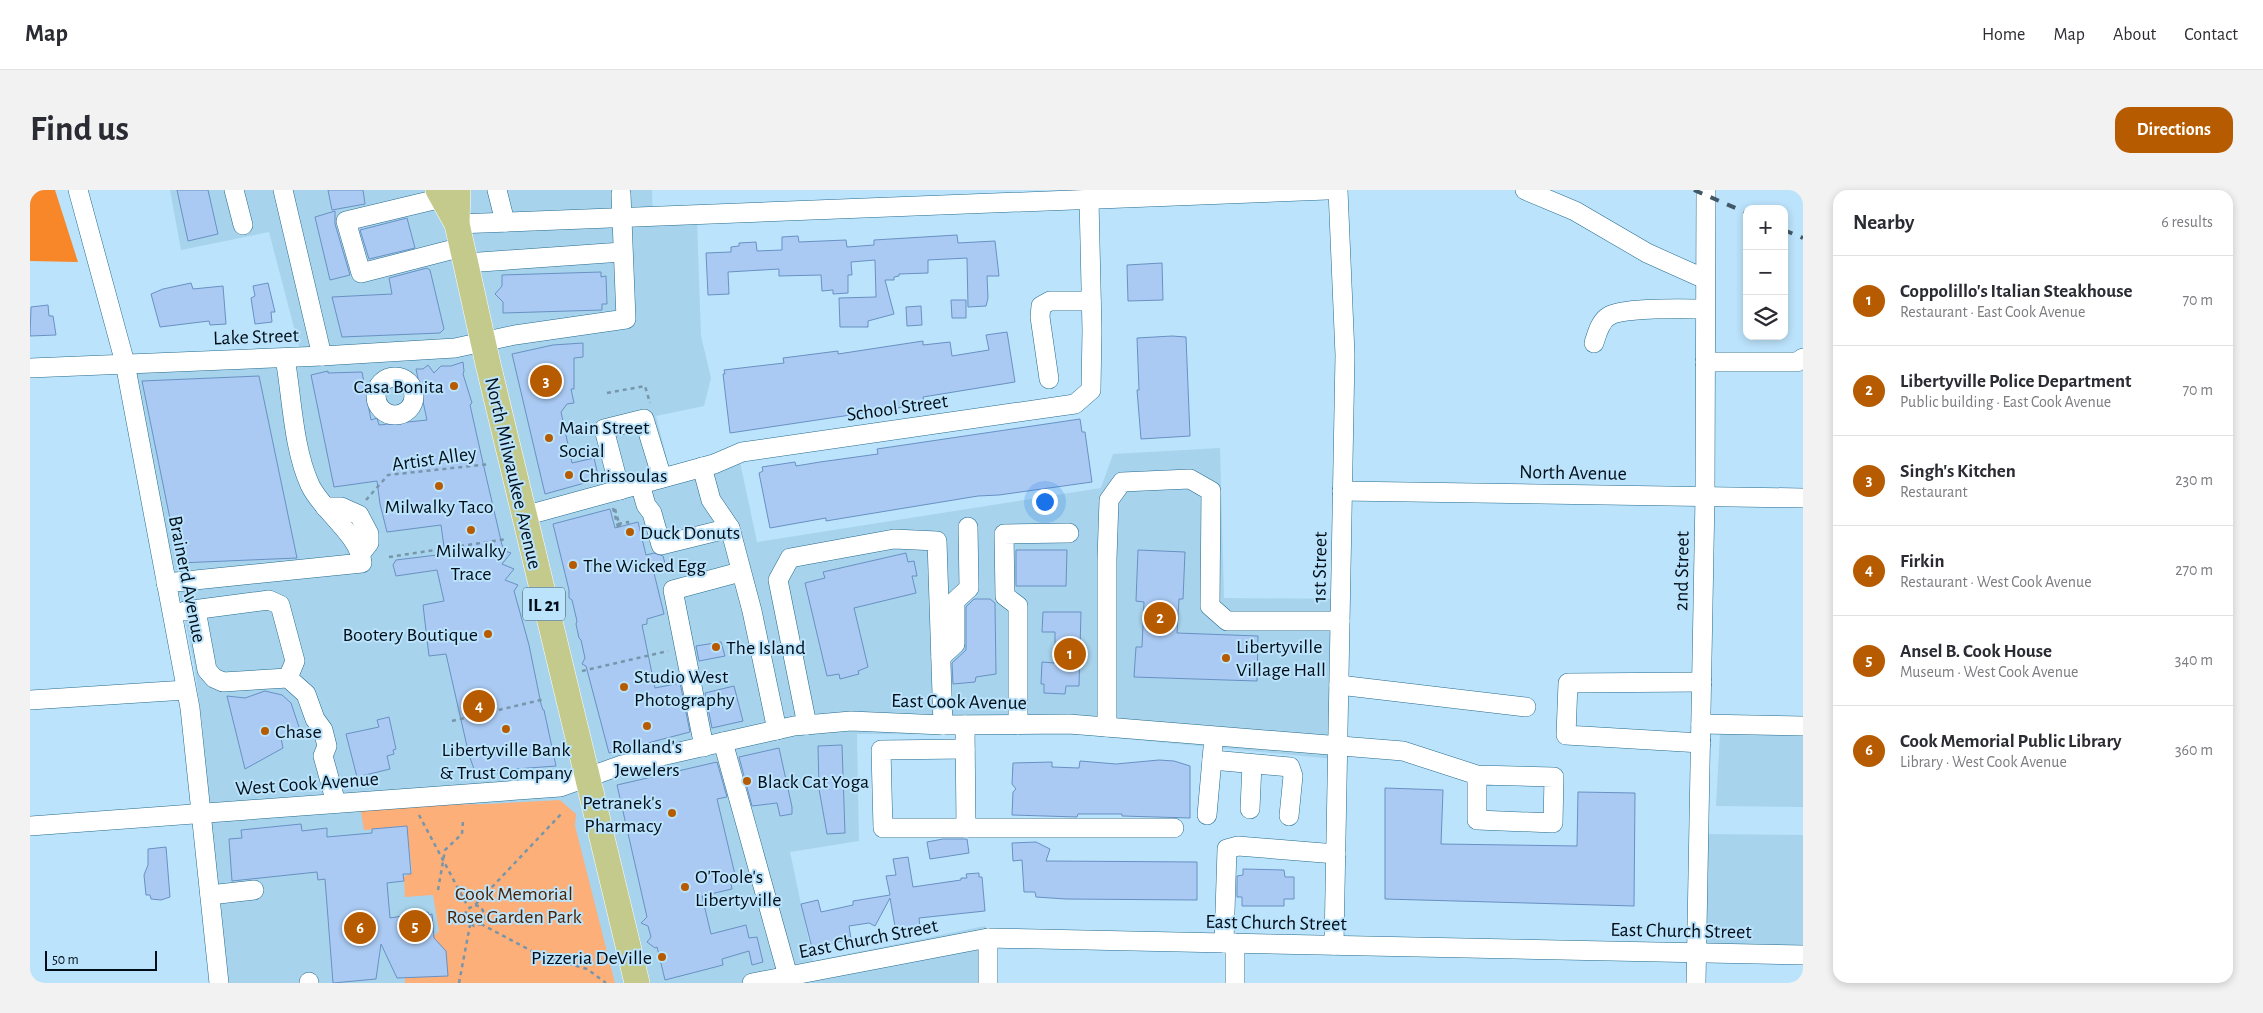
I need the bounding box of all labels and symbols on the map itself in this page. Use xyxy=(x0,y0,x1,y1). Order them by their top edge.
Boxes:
street label: Lake Street xyxy=(213,325,300,348)
pin: 3 xyxy=(530,362,562,400)
street label: North Milwaukee Avenue xyxy=(481,375,545,571)
place label: Casa Bonita xyxy=(353,377,444,397)
marker: Casa Bonita xyxy=(448,380,460,392)
street label: School Street xyxy=(845,391,950,425)
place label: Main Street Social xyxy=(559,418,650,461)
marker: Main Street Social xyxy=(543,432,555,444)
street label: Artist Alley xyxy=(390,443,478,475)
street label: North Avenue xyxy=(1519,462,1627,484)
place label: Chrissoulas xyxy=(579,466,667,486)
marker: Chrissoulas xyxy=(563,469,575,481)
marker: Milwalky Taco xyxy=(433,480,445,492)
your location xyxy=(1032,489,1058,515)
place label: Milwalky Taco xyxy=(384,497,494,517)
street label: Brainerd Avenue xyxy=(165,514,209,644)
place label: Duck Donuts xyxy=(640,523,740,543)
marker: Milwalky Trace xyxy=(465,524,477,536)
marker: Duck Donuts xyxy=(624,526,636,538)
street label: 2nd Street xyxy=(1671,530,1693,611)
street label: 1st Street xyxy=(1309,531,1331,603)
place label: Milwalky Trace xyxy=(436,541,507,584)
place label: The Wicked Egg xyxy=(583,556,706,576)
marker: The Wicked Egg xyxy=(567,559,579,571)
road number: IL 21 xyxy=(523,588,565,620)
pin: 2 xyxy=(1144,599,1176,637)
place label: Bootery Boutique xyxy=(343,625,478,645)
marker: Bootery Boutique xyxy=(482,628,494,640)
pin: 1 xyxy=(1054,635,1086,673)
place label: Libertyville Village Hall xyxy=(1236,637,1326,680)
place label: The Island xyxy=(726,638,806,658)
marker: The Island xyxy=(710,641,722,653)
marker: Libertyville Village Hall xyxy=(1220,652,1232,664)
place label: Studio West Photography xyxy=(634,667,735,710)
marker: Studio West Photography xyxy=(618,681,630,693)
pin: 4 xyxy=(463,687,495,725)
street label: East Cook Avenue xyxy=(891,691,1027,713)
marker: Rolland's Jewelers xyxy=(641,720,653,732)
place label: Chase xyxy=(275,722,322,742)
marker: Libertyville Bank & Trust Company xyxy=(500,723,512,735)
marker: Chase xyxy=(259,725,271,737)
place label: Rolland's Jewelers xyxy=(612,737,682,780)
place label: Libertyville Bank & Trust Company xyxy=(440,740,573,783)
street label: West Cook Avenue xyxy=(235,769,379,799)
place label: Black Cat Yoga xyxy=(757,772,869,792)
marker: Black Cat Yoga xyxy=(741,775,753,787)
place label: Petranek's Pharmacy xyxy=(582,793,662,836)
marker: Petranek's Pharmacy xyxy=(666,807,678,819)
place label: O'Toole's Libertyville xyxy=(695,867,781,910)
marker: O'Toole's Libertyville xyxy=(679,881,691,893)
park label: Cook Memorial Rose Garden Park xyxy=(446,884,582,927)
pin: 5 xyxy=(399,907,431,945)
pin: 6 xyxy=(344,909,376,947)
street label: East Church Street xyxy=(1205,912,1347,934)
street label: East Church Street xyxy=(797,916,940,962)
street label: East Church Street xyxy=(1610,920,1752,942)
scale bar xyxy=(45,948,158,971)
place label: Pizzeria DeVille xyxy=(531,948,652,968)
marker: Pizzeria DeVille xyxy=(656,951,668,963)

